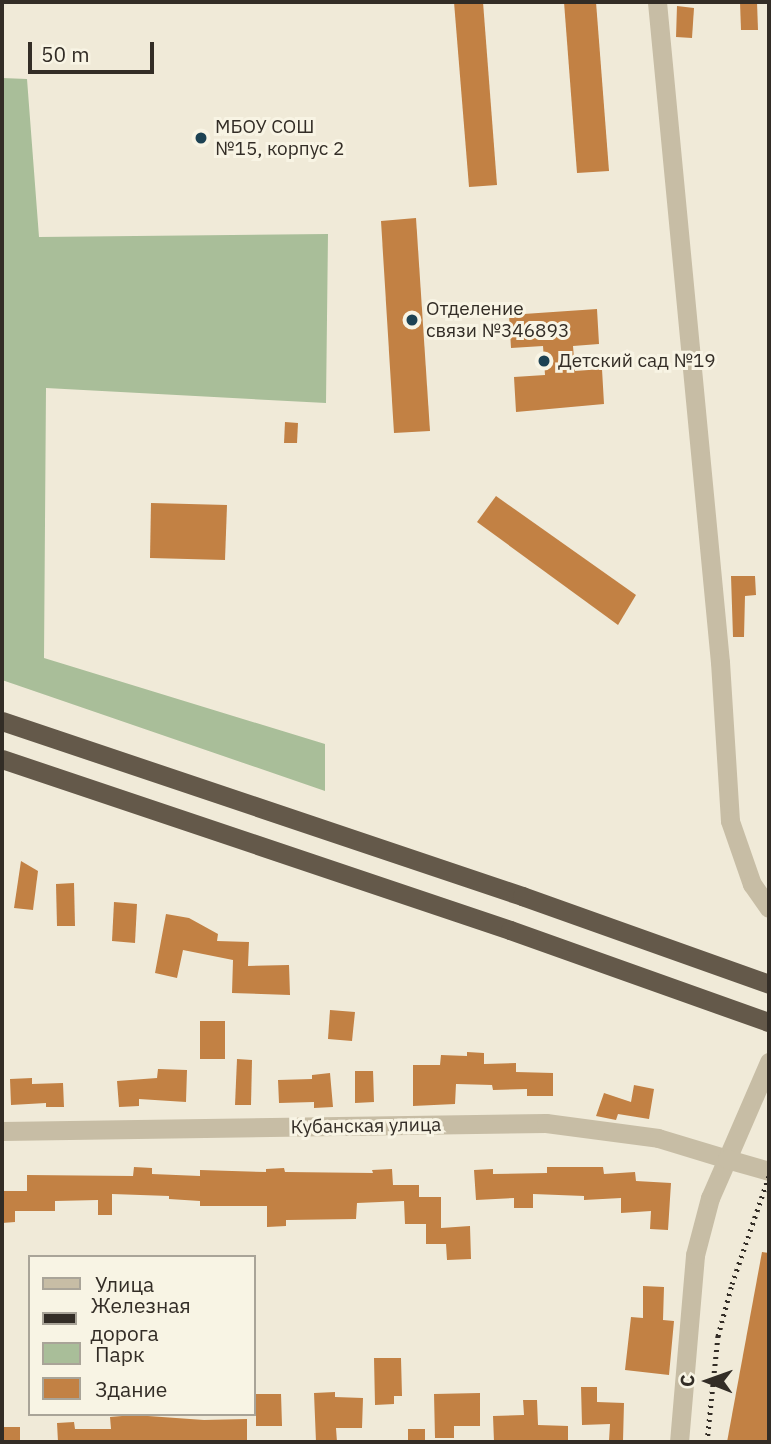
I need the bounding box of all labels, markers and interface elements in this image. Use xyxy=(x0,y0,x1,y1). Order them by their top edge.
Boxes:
scale bar xyxy=(32,28,158,72)
text: 50 m xyxy=(41,40,90,68)
place label: МБОУ СОШ №15, корпус 2 xyxy=(215,116,344,160)
marker: МБОУ СОШ №15, корпус 2 xyxy=(193,130,209,146)
place label: Отделение связи №346893 xyxy=(426,298,569,342)
marker: Отделение связи №346893 xyxy=(404,312,420,328)
place label: Детский сад №19 xyxy=(558,350,716,372)
marker: Детский сад №19 xyxy=(536,353,552,369)
street label: Кубанская улица xyxy=(290,1113,442,1139)
legend xyxy=(28,1255,256,1416)
text: Улица xyxy=(95,1270,154,1298)
text: Железная дорога xyxy=(91,1291,191,1347)
text: Парк xyxy=(95,1340,145,1368)
north arrow xyxy=(673,1346,743,1416)
text: С xyxy=(675,1374,699,1387)
text: Здание xyxy=(95,1375,167,1403)

